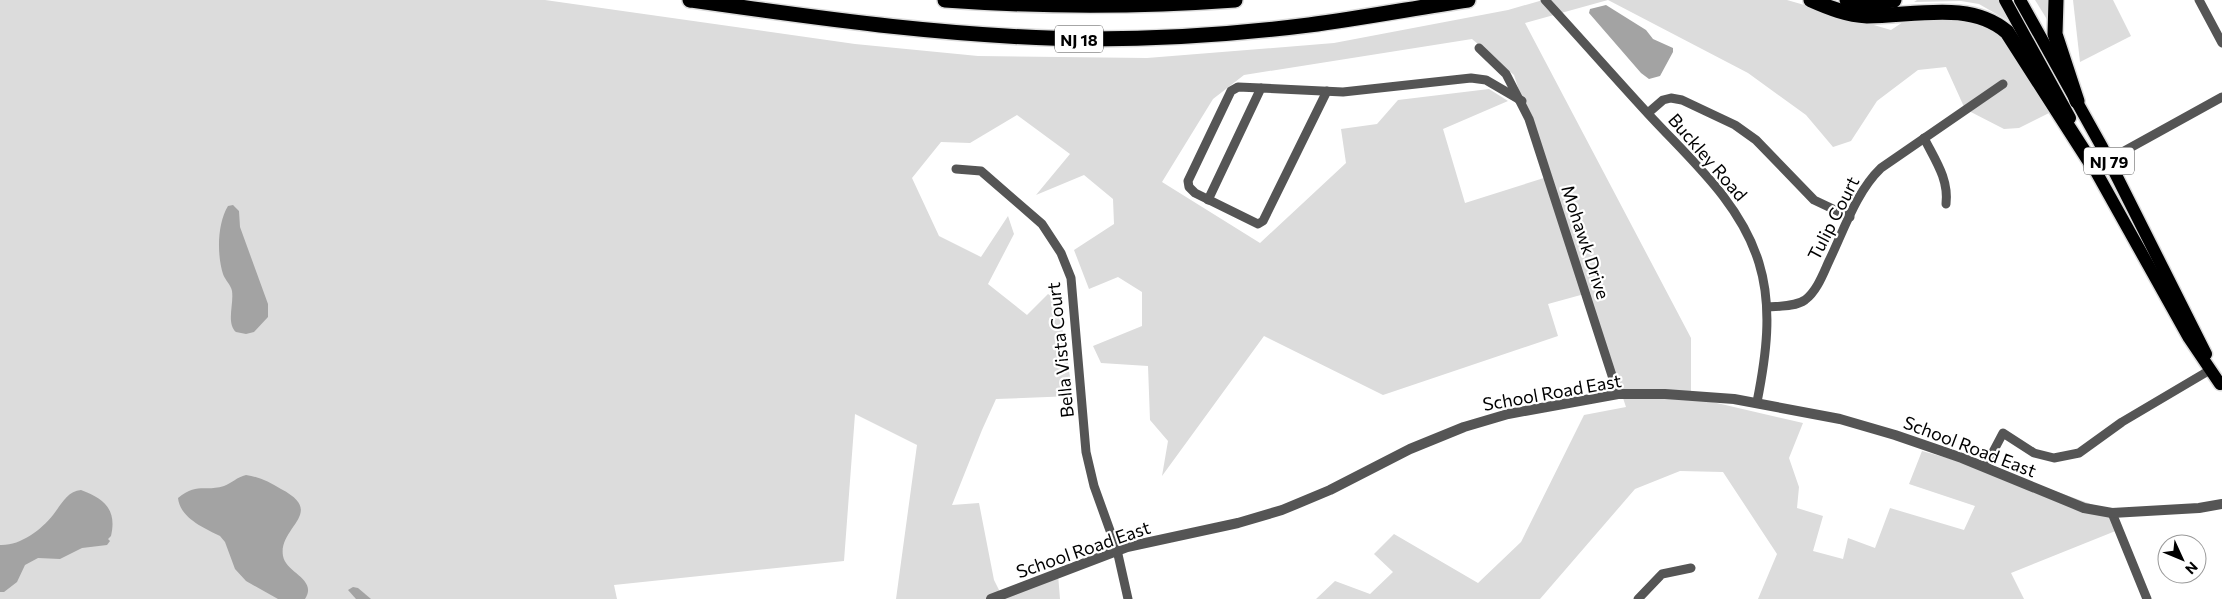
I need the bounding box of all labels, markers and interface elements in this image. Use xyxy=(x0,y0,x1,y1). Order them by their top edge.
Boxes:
road number: NJ 18 xyxy=(1055,26,1103,52)
street label: Buckley Road xyxy=(1664,109,1752,205)
road number: NJ 79 xyxy=(2084,148,2134,175)
street label: Tulip Court xyxy=(1803,172,1863,264)
street label: Mohawk Drive xyxy=(1557,182,1615,302)
street label: Bella Vista Court xyxy=(1042,281,1078,419)
street label: School Road East xyxy=(1481,369,1623,415)
street label: School Road East xyxy=(1901,411,2039,481)
street label: School Road East xyxy=(1013,516,1153,582)
north arrow xyxy=(2157,534,2207,584)
text: N xyxy=(2182,559,2201,578)

